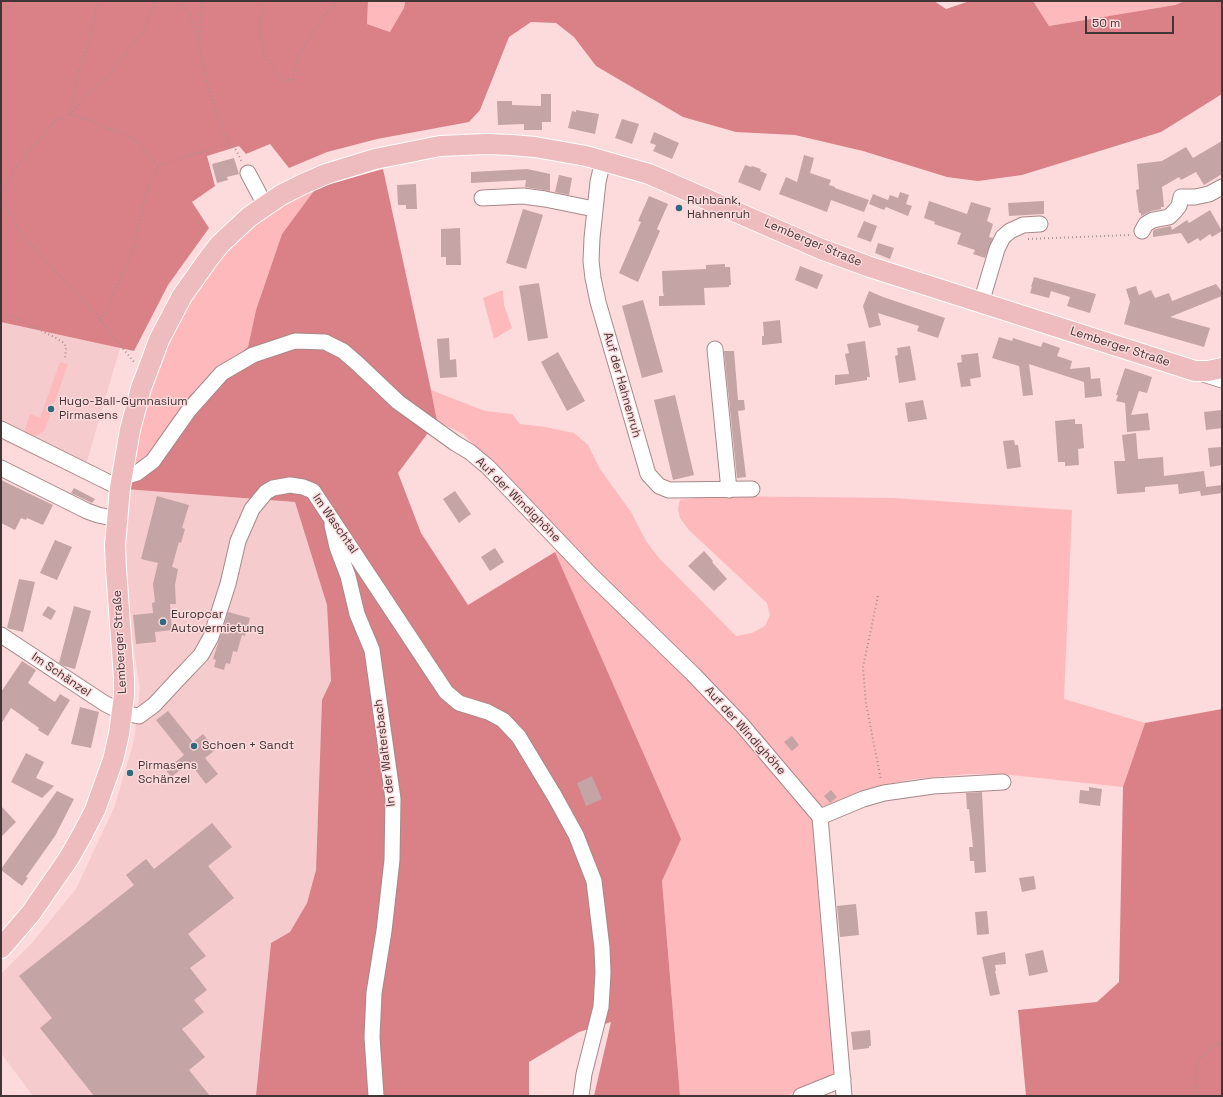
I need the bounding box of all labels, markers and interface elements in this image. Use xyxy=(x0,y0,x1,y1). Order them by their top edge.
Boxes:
scale bar xyxy=(1087,8,1176,34)
text: 50 m xyxy=(1092,15,1120,31)
place label: Ruhbank, Hahnenruh xyxy=(687,194,750,222)
marker: Ruhbank, Hahnenruh xyxy=(674,203,684,213)
street label: Lemberger Straße xyxy=(762,216,864,270)
street label: Lemberger Straße xyxy=(1068,324,1172,370)
street label: Auf der Hahnenruh xyxy=(600,331,644,439)
place label: Hugo-Ball-Gymnasium Pirmasens xyxy=(59,395,188,423)
marker: Hugo-Ball-Gymnasium Pirmasens xyxy=(46,404,56,414)
street label: Auf der Windighöhe xyxy=(473,455,563,545)
street label: Im Waschtal xyxy=(309,491,361,557)
street label: Lemberger Straße xyxy=(110,590,130,694)
place label: Europcar Autovermietung xyxy=(171,608,264,636)
marker: Europcar Autovermietung xyxy=(158,617,168,627)
street label: Im Schänzel xyxy=(29,650,93,700)
street label: Auf der Windighöhe xyxy=(701,684,789,778)
street label: In der Waltersbach xyxy=(371,698,399,808)
place label: Schoen + Sandt xyxy=(202,739,294,753)
marker: Schoen + Sandt xyxy=(189,741,199,751)
place label: Pirmasens Schänzel xyxy=(138,759,197,787)
marker: Pirmasens Schänzel xyxy=(125,768,135,778)

